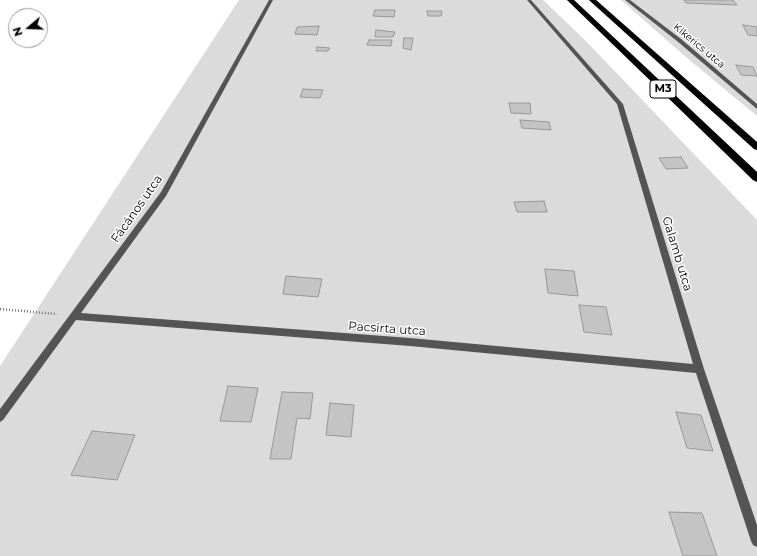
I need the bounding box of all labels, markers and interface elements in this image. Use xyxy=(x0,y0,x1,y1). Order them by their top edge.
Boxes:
north arrow xyxy=(8,8,48,48)
street label: Kikerics utca xyxy=(671,21,727,71)
text: N xyxy=(10,25,26,38)
road number: M3 xyxy=(650,80,676,98)
street label: Fácános utca xyxy=(108,172,166,246)
street label: Galamb utca xyxy=(659,215,695,293)
street label: Pacsirta utca xyxy=(348,319,426,339)

